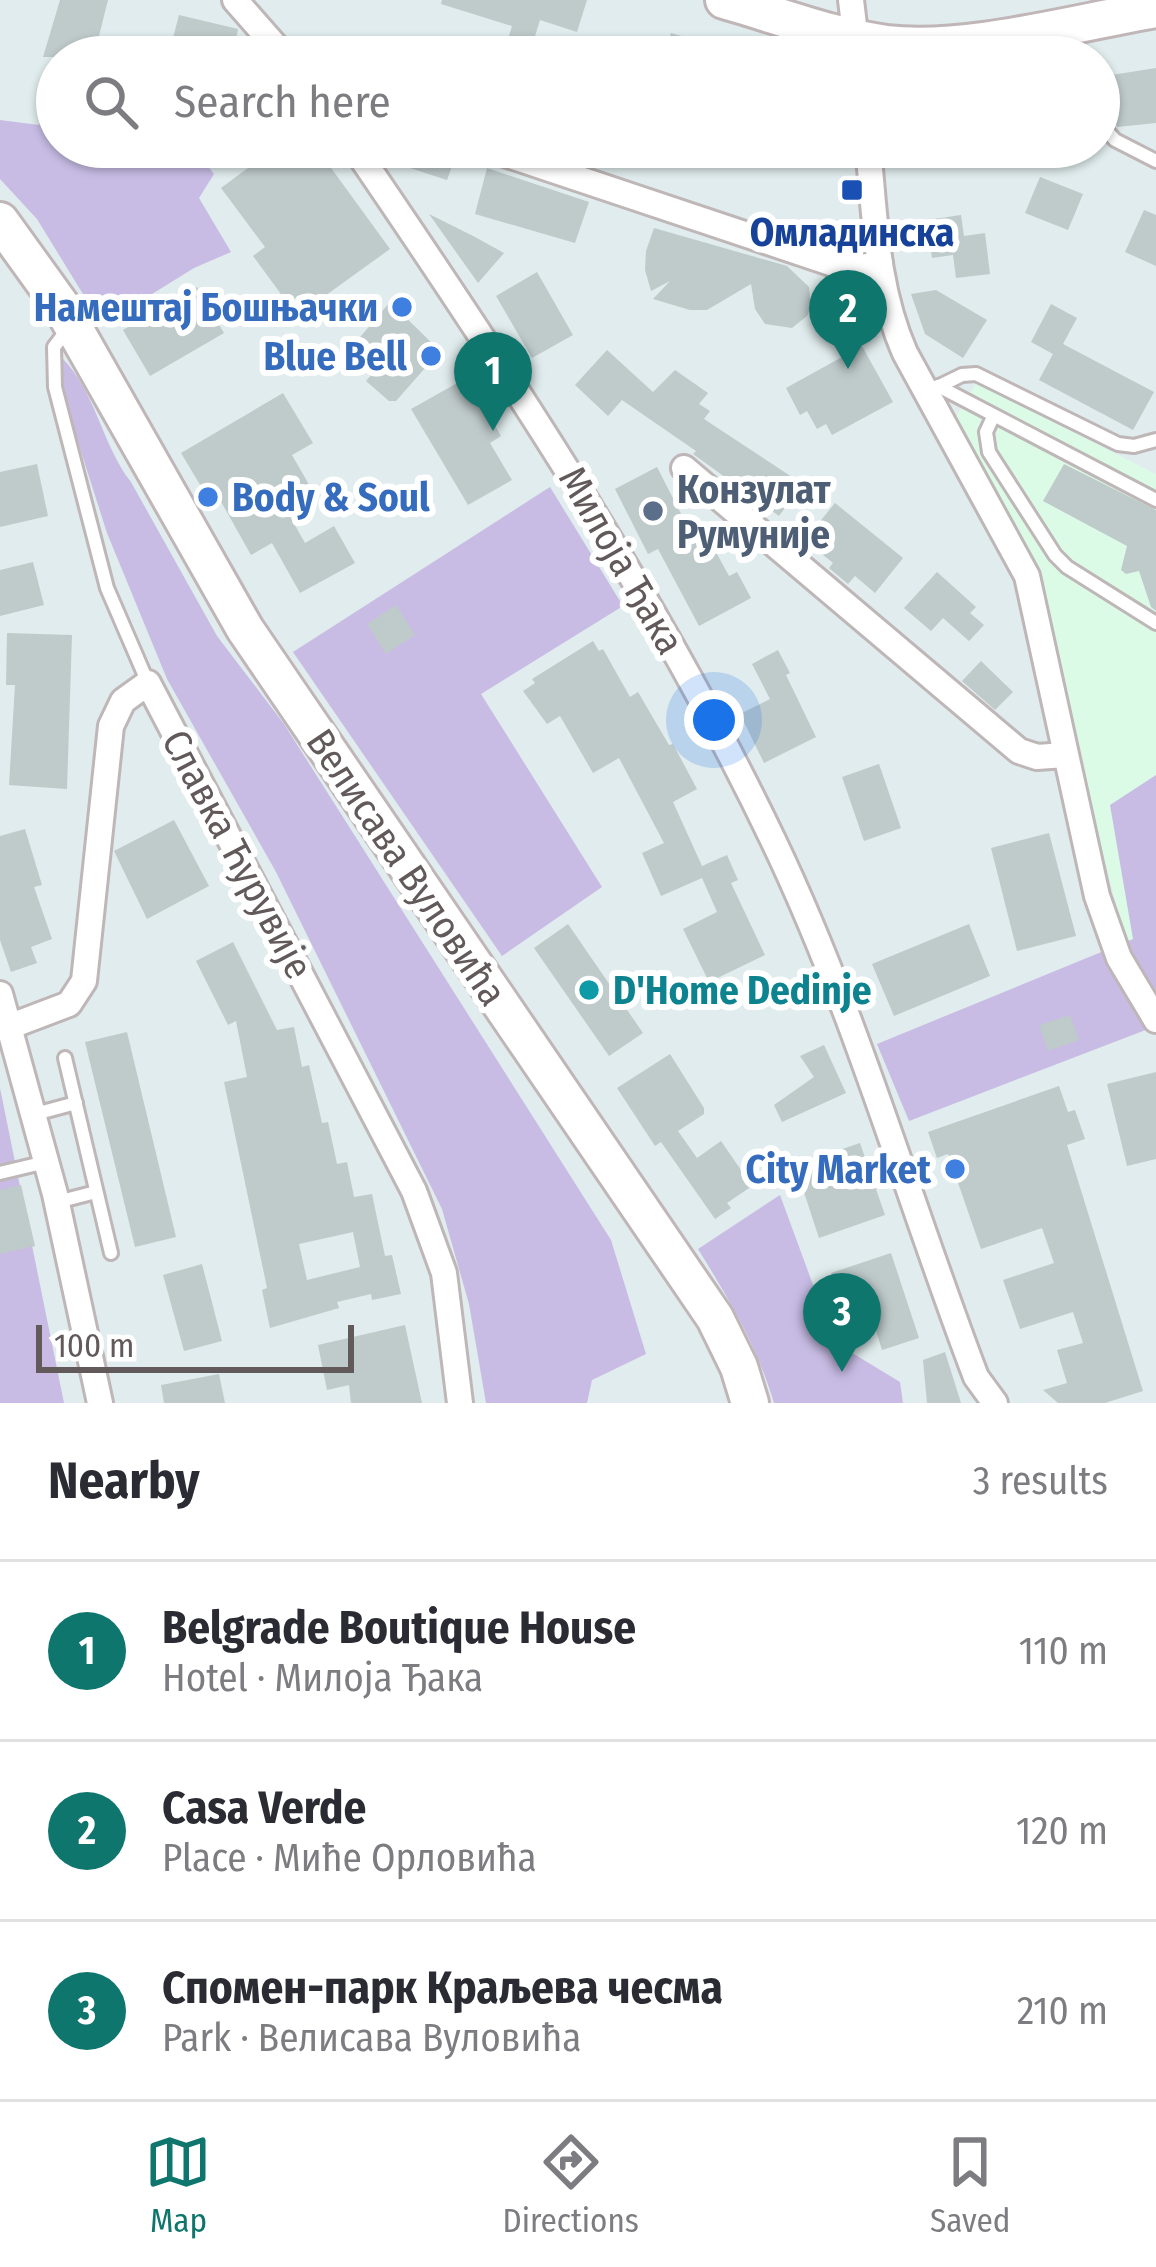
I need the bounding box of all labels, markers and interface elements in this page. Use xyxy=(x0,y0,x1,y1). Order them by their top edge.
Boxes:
search box xyxy=(36,36,1120,168)
icon: search xyxy=(78,69,144,135)
text: Search here xyxy=(174,75,391,129)
marker: Омладинска xyxy=(839,177,865,203)
place label: Омладинска xyxy=(750,210,954,256)
pin: 2 xyxy=(809,270,887,369)
place label: Намештај Бошњачки xyxy=(34,285,378,331)
marker: Намештај Бошњачки xyxy=(389,294,415,320)
pin: 1 xyxy=(454,332,532,431)
place label: Blue Bell xyxy=(264,334,407,380)
marker: Blue Bell xyxy=(418,343,444,369)
street label: Милоја Ђака xyxy=(549,459,693,662)
place label: Конзулат Румуније xyxy=(677,467,831,558)
place label: Body & Soul xyxy=(232,475,430,521)
marker: Body & Soul xyxy=(195,484,221,510)
marker: Конзулат Румуније xyxy=(640,498,666,524)
your location xyxy=(684,690,744,750)
street label: Велисава Вуловића xyxy=(297,721,516,1014)
street label: Славка Ћурувије xyxy=(152,722,322,987)
place label: D'Home Dedinje xyxy=(613,968,872,1014)
marker: D'Home Dedinje xyxy=(576,977,602,1003)
place label: City Market xyxy=(746,1147,932,1193)
marker: City Market xyxy=(942,1156,968,1182)
pin: 3 xyxy=(803,1273,881,1372)
scale bar xyxy=(36,1319,354,1372)
text: 100 m xyxy=(54,1326,134,1366)
text: Nearby xyxy=(48,1450,200,1512)
text: 3 results xyxy=(973,1458,1108,1504)
text: Belgrade Boutique House xyxy=(162,1601,636,1655)
text: 1 xyxy=(79,1628,95,1674)
text: 110 m xyxy=(1019,1628,1108,1674)
text: Hotel · Милоја Ђака xyxy=(162,1655,483,1701)
text: Casa Verde xyxy=(162,1781,366,1835)
text: 2 xyxy=(78,1808,96,1854)
text: 120 m xyxy=(1016,1808,1108,1854)
text: Place · Миће Орловића xyxy=(162,1835,537,1881)
text: Спомен-парк Краљева чесма xyxy=(162,1961,723,2015)
text: 3 xyxy=(78,1988,96,2034)
text: 210 m xyxy=(1017,1988,1108,2034)
text: Park · Велисава Вуловића xyxy=(162,2015,581,2061)
tab: Map xyxy=(145,2129,211,2241)
tab: Directions xyxy=(502,2129,639,2241)
tab: Saved xyxy=(930,2129,1010,2241)

